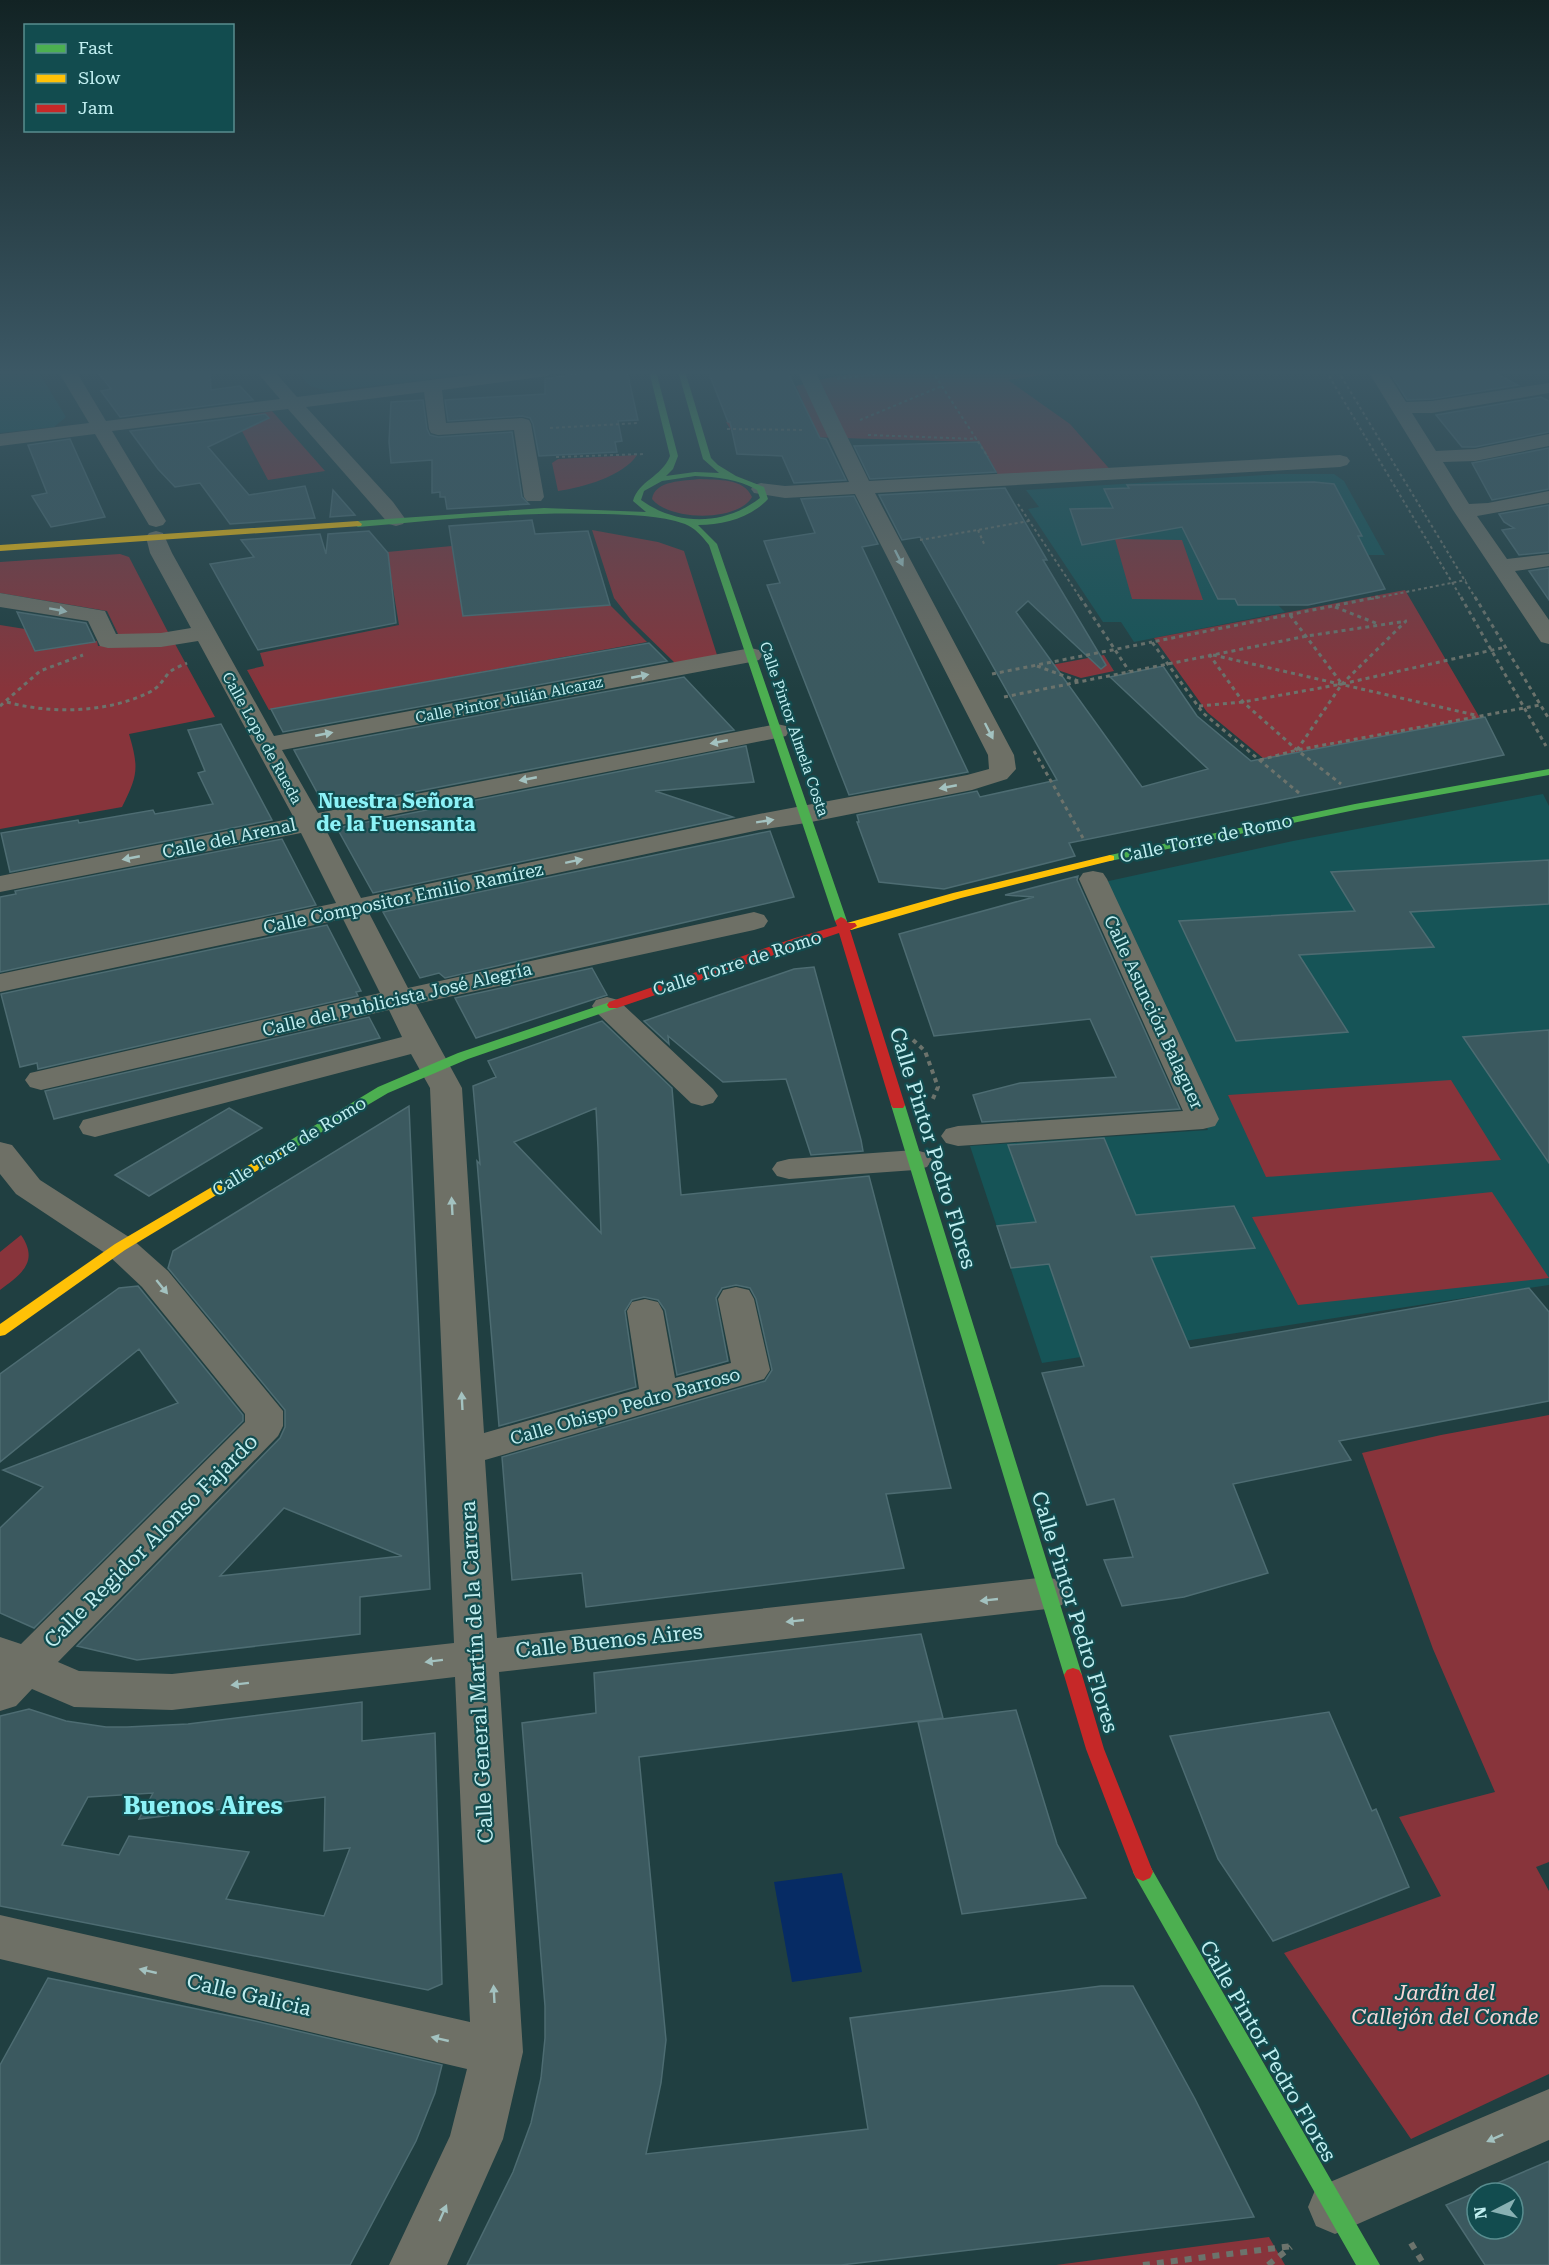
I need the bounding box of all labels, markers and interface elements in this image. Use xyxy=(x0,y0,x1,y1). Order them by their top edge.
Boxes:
legend xyxy=(24,24,234,132)
text: Fast xyxy=(78,37,113,58)
text: Slow xyxy=(78,67,120,88)
text: Jam xyxy=(78,97,114,118)
one-way arrow xyxy=(894,550,904,567)
one-way arrow xyxy=(48,605,67,614)
street label: Calle Pintor Almela Costa xyxy=(756,639,832,819)
street label: Calle Lope de Rueda xyxy=(218,669,306,807)
one-way arrow xyxy=(631,671,650,680)
street label: Calle Pintor Julián Alcaraz xyxy=(414,673,604,727)
one-way arrow xyxy=(984,723,994,740)
one-way arrow xyxy=(315,729,334,738)
one-way arrow xyxy=(710,738,729,747)
one-way arrow xyxy=(518,775,537,784)
one-way arrow xyxy=(938,783,957,792)
district label: Nuestra Señora de la Fuensanta xyxy=(316,789,476,836)
street label: Calle Torre de Romo xyxy=(1118,809,1294,867)
street label: Calle del Arenal xyxy=(160,813,298,862)
one-way arrow xyxy=(755,816,774,825)
one-way arrow xyxy=(121,854,140,863)
one-way arrow xyxy=(565,856,584,865)
street label: Calle Compositor Emilio Ramírez xyxy=(261,858,545,938)
street label: Calle Asunción Balaguer xyxy=(1100,912,1208,1112)
street label: Calle Torre de Romo xyxy=(650,926,824,1000)
street label: Calle del Publicista José Alegría xyxy=(260,958,534,1040)
street label: Calle Pintor Pedro Flores xyxy=(885,1024,981,1272)
street label: Calle Torre de Romo xyxy=(208,1092,370,1200)
one-way arrow xyxy=(448,1196,457,1215)
one-way arrow xyxy=(156,1279,169,1295)
street label: Calle Obispo Pedro Barroso xyxy=(508,1363,742,1449)
one-way arrow xyxy=(457,1391,466,1410)
street label: Calle Regidor Alonso Fajardo xyxy=(39,1429,263,1653)
street label: Calle Pintor Pedro Flores xyxy=(1027,1488,1123,1736)
street label: Calle General Martín de la Carrera xyxy=(456,1499,498,1844)
one-way arrow xyxy=(979,1595,998,1605)
one-way arrow xyxy=(785,1616,804,1626)
street label: Calle Buenos Aires xyxy=(514,1619,704,1663)
one-way arrow xyxy=(425,1656,444,1666)
one-way arrow xyxy=(231,1679,250,1689)
district label: Buenos Aires xyxy=(123,1792,283,1820)
street label: Calle Pintor Pedro Flores xyxy=(1195,1936,1341,2166)
one-way arrow xyxy=(139,1966,157,1976)
street label: Calle Galicia xyxy=(184,1969,314,2021)
park label: Jardín del Callejón del Conde xyxy=(1352,1981,1538,2029)
one-way arrow xyxy=(490,1984,499,2003)
one-way arrow xyxy=(430,2034,449,2043)
one-way arrow xyxy=(1487,2133,1504,2142)
north arrow xyxy=(1465,2181,1525,2241)
one-way arrow xyxy=(439,2204,448,2221)
text: N xyxy=(1470,2205,1491,2220)

